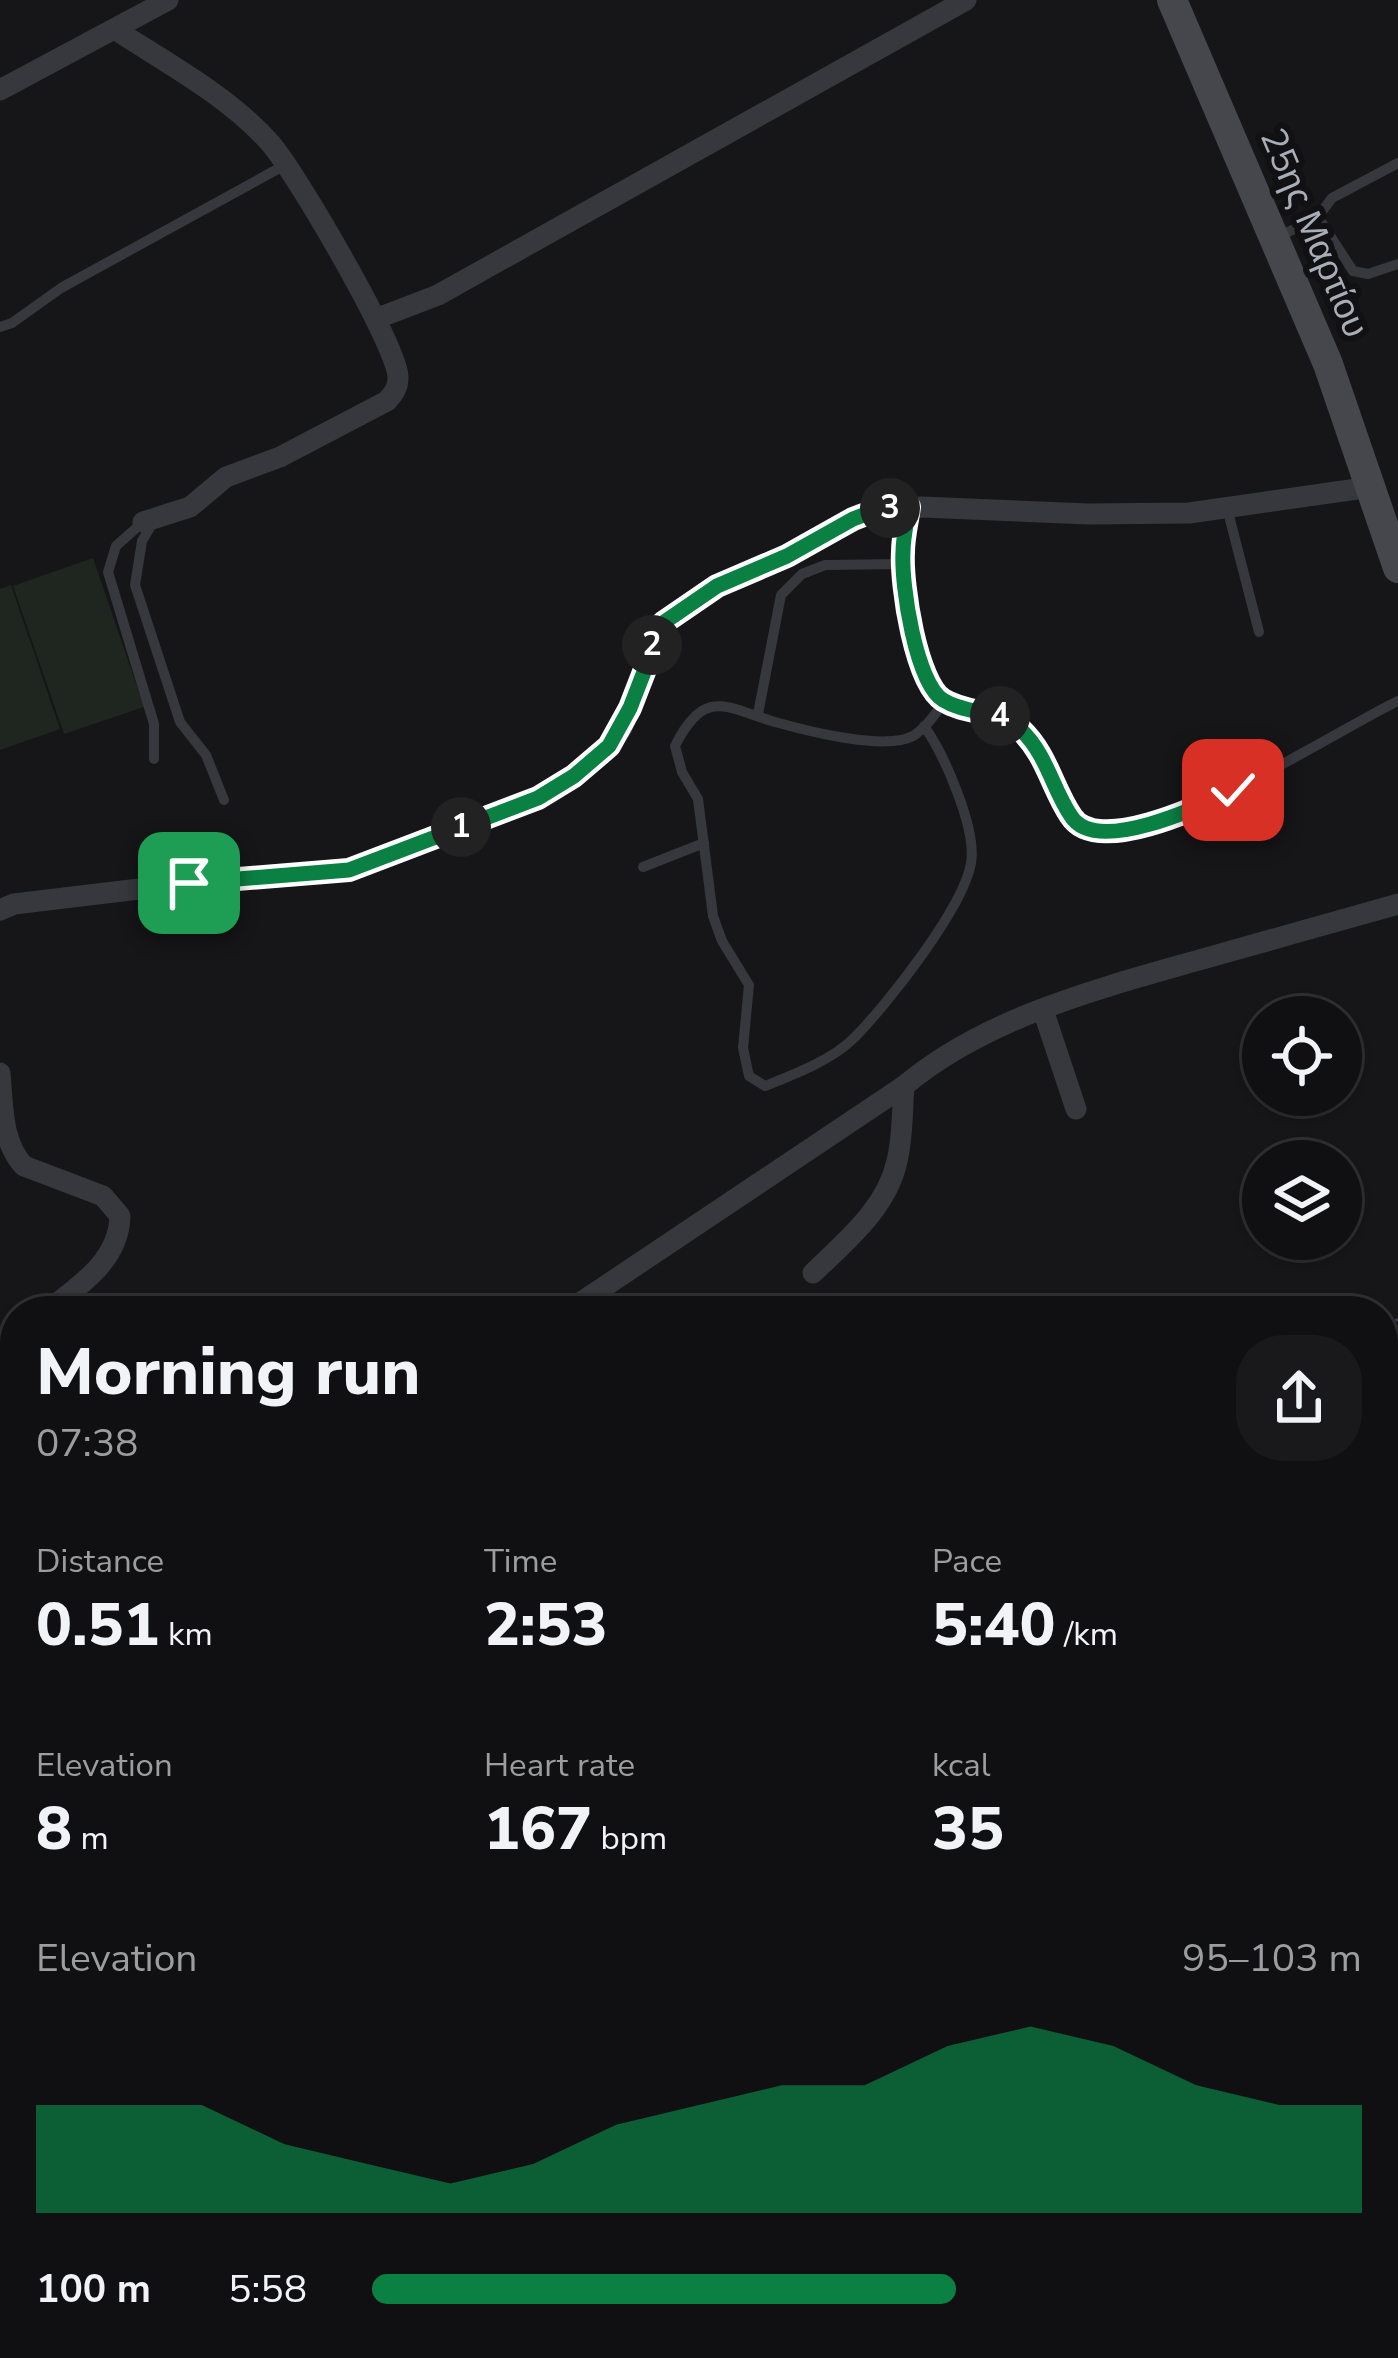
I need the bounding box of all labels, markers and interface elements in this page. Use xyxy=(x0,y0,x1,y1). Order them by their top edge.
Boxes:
street label: 25ης Μαρτίου xyxy=(1248,121,1380,345)
pin: 3 xyxy=(860,478,920,538)
text: 3 xyxy=(880,485,900,530)
pin: 2 xyxy=(622,615,682,675)
text: 2 xyxy=(642,622,662,667)
pin: 4 xyxy=(970,686,1030,746)
text: 4 xyxy=(990,693,1010,738)
pin xyxy=(1182,739,1284,841)
icon: check xyxy=(1200,757,1266,823)
pin: 1 xyxy=(431,797,491,857)
text: 1 xyxy=(451,804,471,849)
pin xyxy=(138,832,240,934)
icon: arrive xyxy=(156,850,222,916)
map controls xyxy=(1242,996,1362,1260)
button: locate xyxy=(1242,996,1362,1116)
button: layers xyxy=(1242,1140,1362,1260)
text: Morning run xyxy=(36,1327,420,1417)
button: share xyxy=(1236,1335,1362,1461)
text: 07:38 xyxy=(36,1417,139,1470)
text: Distance xyxy=(36,1539,164,1584)
text: Time xyxy=(484,1539,557,1584)
text: Pace xyxy=(932,1539,1002,1584)
text: 0.51 xyxy=(36,1584,160,1666)
text: 2:53 xyxy=(484,1584,608,1666)
text: 5:40 xyxy=(932,1584,1056,1666)
text: km xyxy=(160,1612,213,1657)
text: /km xyxy=(1056,1612,1118,1657)
text: Elevation xyxy=(36,1743,173,1788)
text: Heart rate xyxy=(484,1743,635,1788)
text: kcal xyxy=(932,1743,991,1788)
text: 8 xyxy=(36,1788,72,1870)
text: 167 xyxy=(484,1788,592,1870)
text: 35 xyxy=(932,1788,1004,1870)
text: m xyxy=(72,1816,109,1861)
text: bpm xyxy=(592,1816,667,1861)
text: Elevation xyxy=(36,1932,197,1985)
text: 95–103 m xyxy=(1182,1932,1362,1985)
text: 100 m xyxy=(36,2263,151,2316)
text: 5:58 xyxy=(228,2263,307,2316)

